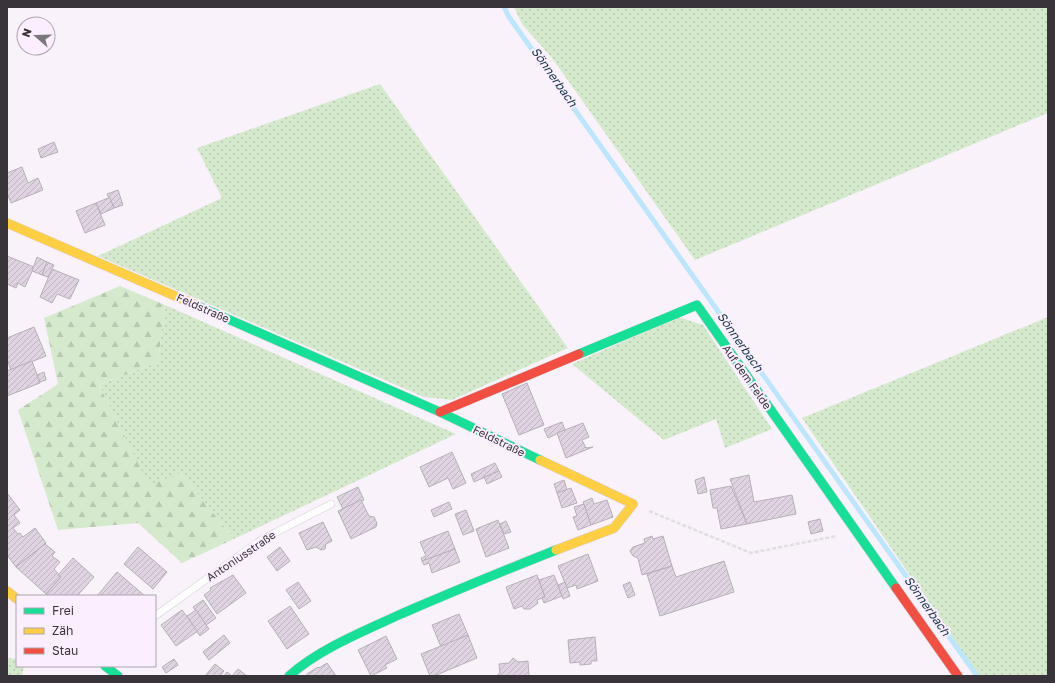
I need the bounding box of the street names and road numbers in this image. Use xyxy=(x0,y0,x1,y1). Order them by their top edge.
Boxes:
street label: Feldstraße xyxy=(175,290,232,325)
street label: Auf dem Felde xyxy=(720,342,774,411)
street label: Feldstraße xyxy=(471,422,527,459)
street label: Antoniusstraße xyxy=(204,528,278,584)

